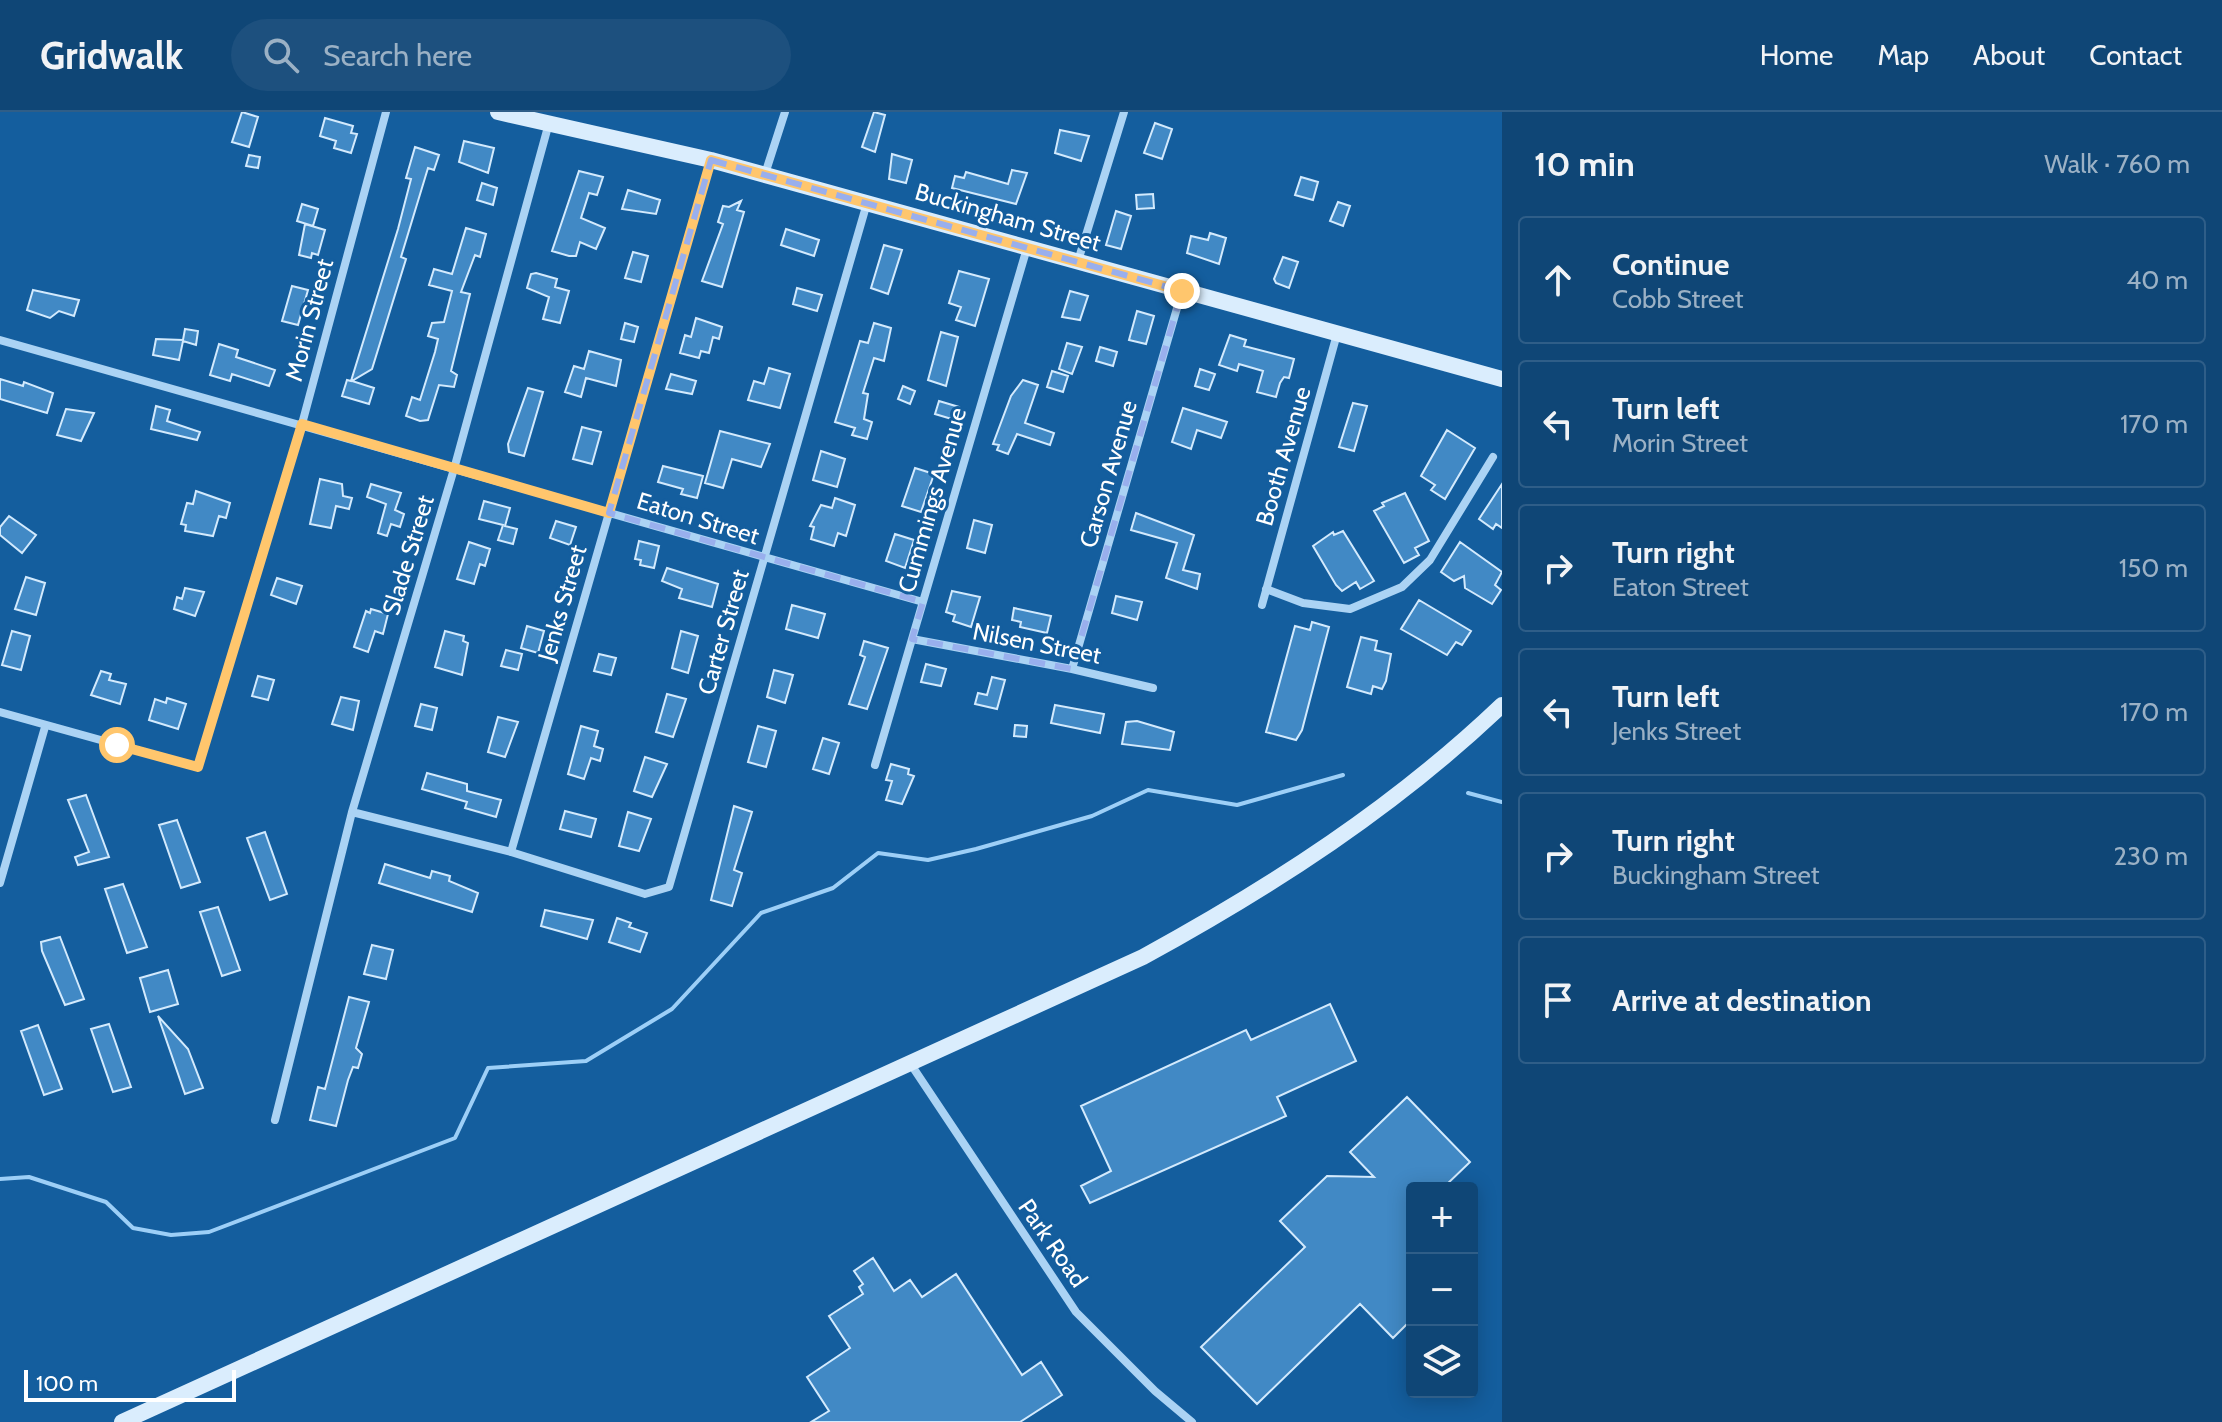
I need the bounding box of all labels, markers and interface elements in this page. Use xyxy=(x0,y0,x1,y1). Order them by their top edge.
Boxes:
search box xyxy=(231,19,791,91)
text: Gridwalk xyxy=(40,32,183,79)
icon: search xyxy=(259,33,303,77)
text: Search here xyxy=(323,37,472,74)
text: Home xyxy=(1760,38,1833,72)
text: Map xyxy=(1877,38,1929,72)
text: About xyxy=(1973,38,2045,72)
text: Contact xyxy=(2089,38,2182,72)
text: 10 min xyxy=(1534,143,1635,185)
text: Walk · 760 m xyxy=(2044,148,2190,180)
street label: Buckingham Street xyxy=(912,177,1104,257)
text: Continue xyxy=(1612,246,1729,283)
street label: Morin Street xyxy=(279,256,339,384)
icon: ahead xyxy=(1536,258,1580,302)
text: 40 m xyxy=(2126,264,2188,296)
route end xyxy=(1164,273,1200,309)
text: Cobb Street xyxy=(1612,283,1743,315)
street label: Booth Avenue xyxy=(1249,383,1317,529)
text: Turn left xyxy=(1612,390,1720,427)
street label: Carson Avenue xyxy=(1073,397,1143,551)
icon: left xyxy=(1536,402,1580,446)
street label: Cummings Avenue xyxy=(892,404,972,596)
text: 170 m xyxy=(2120,408,2188,440)
text: Morin Street xyxy=(1612,427,1748,459)
street label: Eaton Street xyxy=(633,486,763,550)
street label: Slade Street xyxy=(376,492,440,618)
text: Turn right xyxy=(1612,534,1735,571)
street label: Jenks Street xyxy=(531,542,592,665)
icon: right xyxy=(1536,546,1580,590)
text: 150 m xyxy=(2119,552,2188,584)
street label: Carter Street xyxy=(691,566,755,698)
text: Eaton Street xyxy=(1612,571,1749,603)
street label: Nilsen Street xyxy=(970,616,1104,670)
text: Turn left xyxy=(1612,678,1720,715)
icon: left xyxy=(1536,690,1580,734)
text: 170 m xyxy=(2120,696,2188,728)
text: Jenks Street xyxy=(1612,715,1741,747)
route start xyxy=(99,727,135,763)
text: Turn right xyxy=(1612,822,1735,859)
icon: right xyxy=(1536,834,1580,878)
text: 230 m xyxy=(2114,840,2188,872)
text: Buckingham Street xyxy=(1612,859,1820,891)
icon: arrive xyxy=(1536,978,1580,1022)
text: Arrive at destination xyxy=(1612,982,1872,1019)
map controls xyxy=(1406,1182,1478,1398)
button: + xyxy=(1406,1182,1478,1254)
street label: Park Road xyxy=(1012,1193,1094,1293)
button: − xyxy=(1406,1254,1478,1326)
button: layers xyxy=(1406,1326,1478,1398)
scale bar xyxy=(24,1366,236,1402)
text: 100 m xyxy=(36,1370,98,1397)

